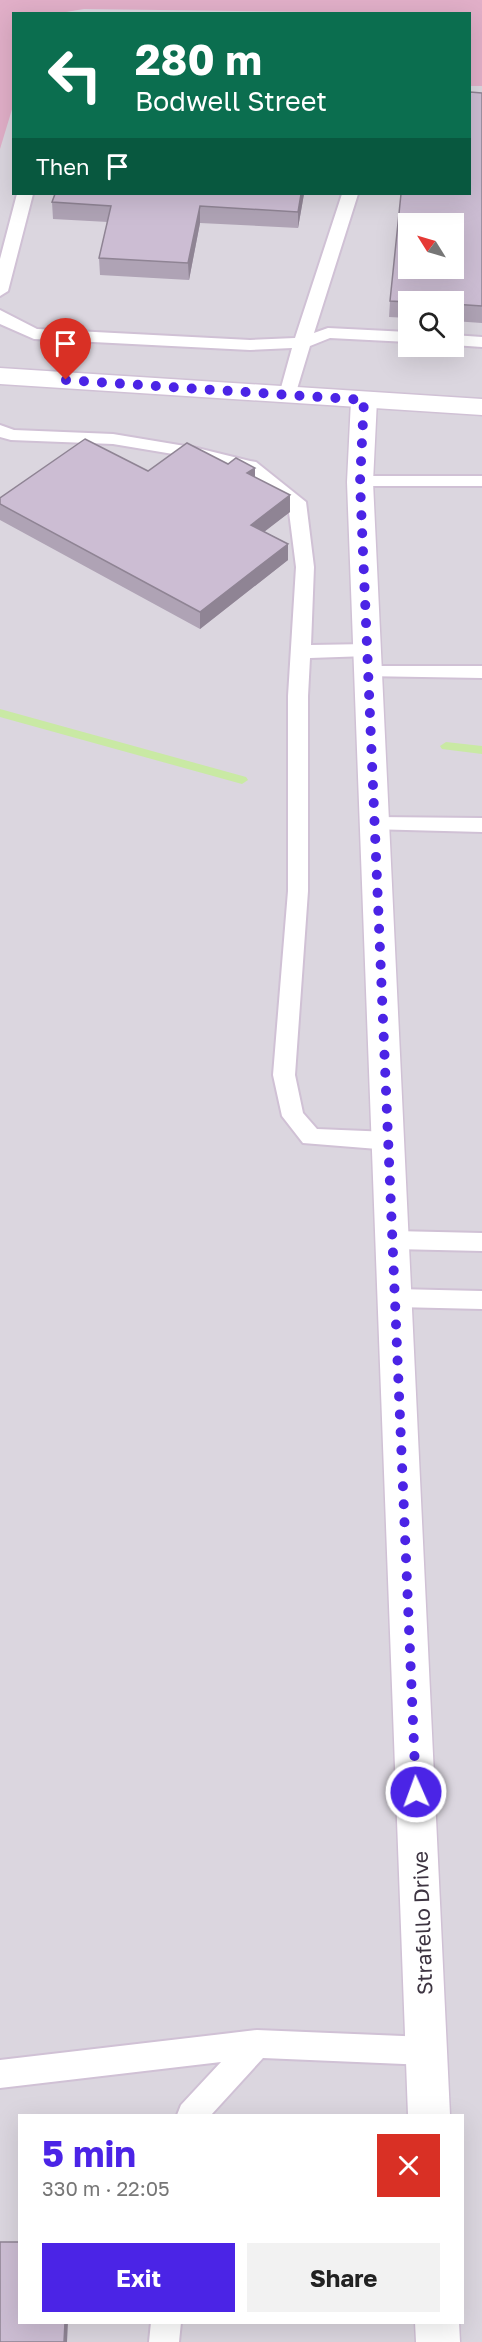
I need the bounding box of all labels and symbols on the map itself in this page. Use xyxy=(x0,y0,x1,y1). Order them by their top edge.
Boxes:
north arrow xyxy=(398,213,464,279)
pin xyxy=(40,318,91,380)
position arrow xyxy=(384,1760,448,1824)
street label: Strafello Drive xyxy=(406,1851,438,1995)

